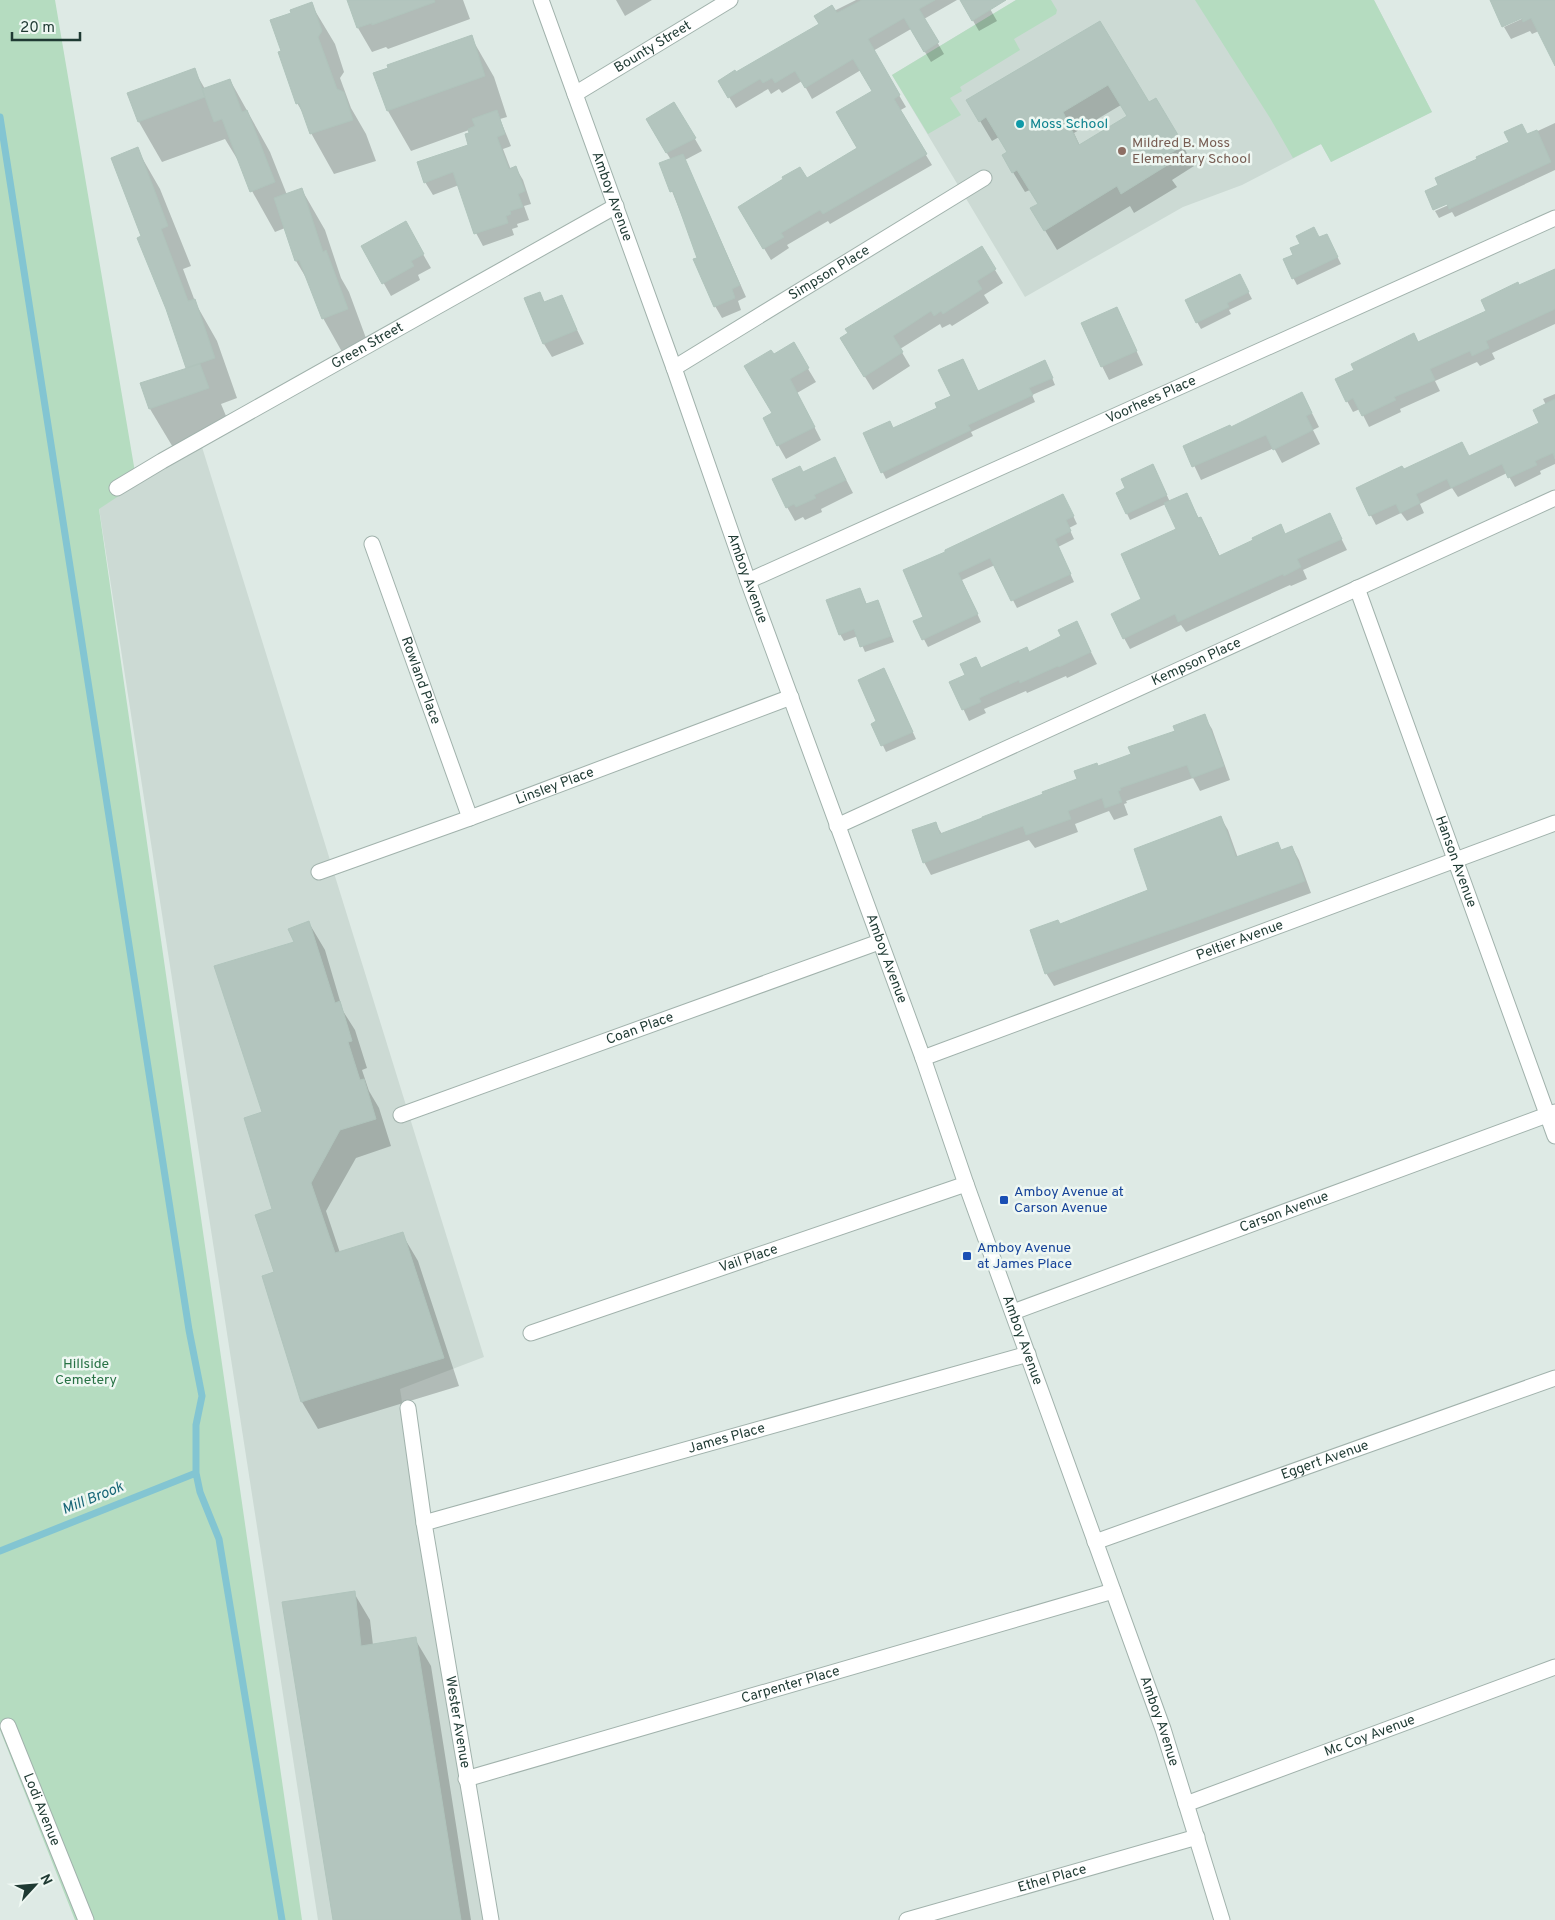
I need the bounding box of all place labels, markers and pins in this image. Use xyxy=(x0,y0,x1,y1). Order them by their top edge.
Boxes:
place label: Moss School xyxy=(1030,116,1108,133)
marker: Moss School xyxy=(1014,118,1026,130)
place label: Mildred B. Moss Elementary School xyxy=(1132,135,1251,168)
marker: Mildred B. Moss Elementary School xyxy=(1116,145,1128,157)
place label: Amboy Avenue at Carson Avenue xyxy=(1014,1184,1124,1217)
marker: Amboy Avenue at Carson Avenue xyxy=(998,1194,1010,1206)
place label: Amboy Avenue at James Place xyxy=(977,1240,1072,1273)
marker: Amboy Avenue at James Place xyxy=(961,1250,973,1262)

